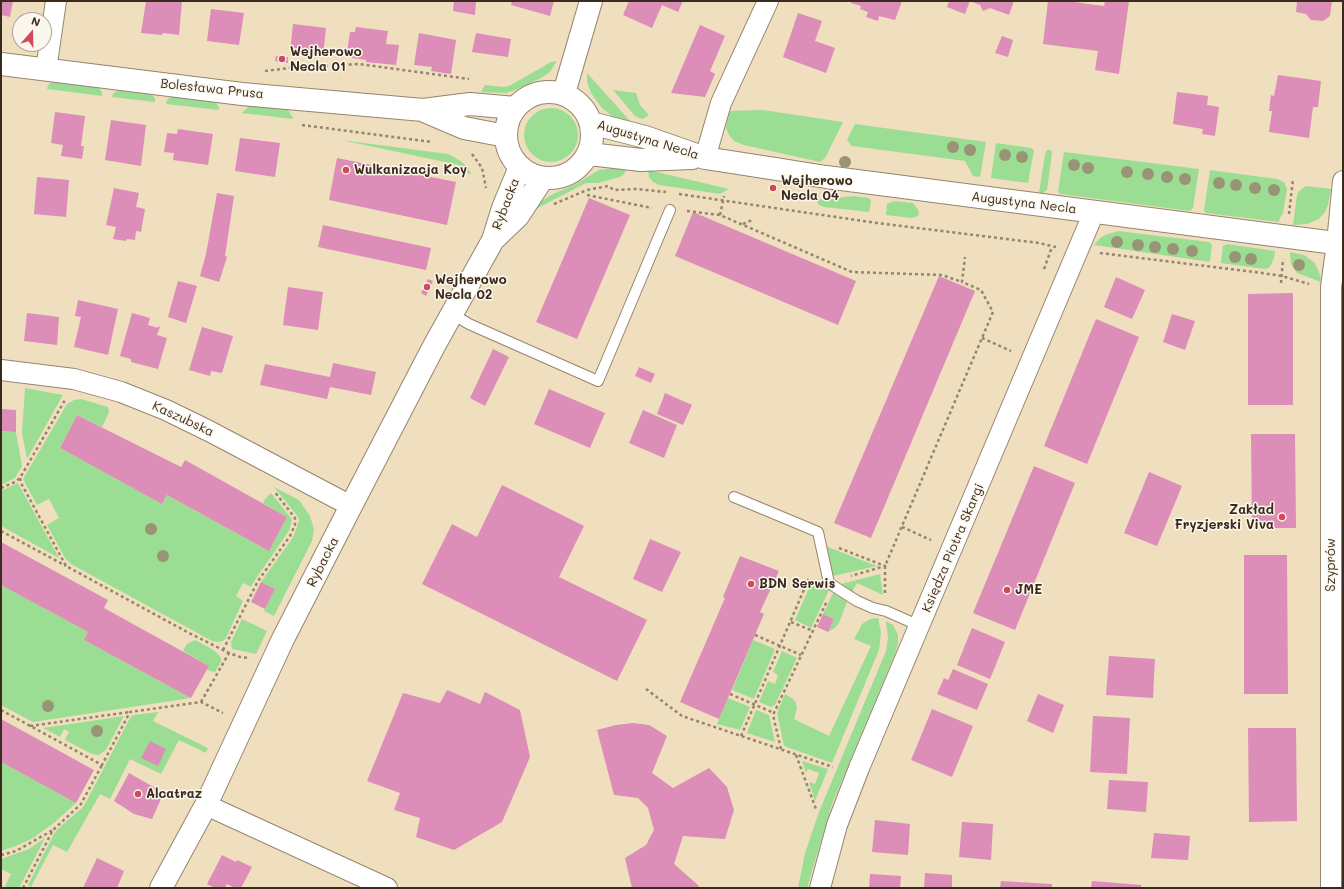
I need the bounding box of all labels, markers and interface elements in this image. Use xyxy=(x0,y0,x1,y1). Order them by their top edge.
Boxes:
north arrow xyxy=(12,12,52,52)
text: N xyxy=(29,13,42,30)
place label: Wejherowo Necla 01 xyxy=(290,44,362,75)
marker: Wejherowo Necla 01 xyxy=(277,54,287,64)
street label: Bolesława Prusa xyxy=(160,76,264,102)
street label: Augustyna Necla xyxy=(595,117,701,163)
place label: Wulkanizacja Koy xyxy=(354,162,467,178)
marker: Wulkanizacja Koy xyxy=(341,165,351,175)
place label: Wejherowo Necla 04 xyxy=(781,173,853,204)
street label: Rybacka xyxy=(489,176,523,232)
marker: Wejherowo Necla 04 xyxy=(768,183,778,193)
street label: Augustyna Necla xyxy=(971,189,1077,217)
place label: Wejherowo Necla 02 xyxy=(435,272,507,303)
marker: Wejherowo Necla 02 xyxy=(422,282,432,292)
street label: Kaszubska xyxy=(150,398,216,440)
street label: Księdza Piotra Skargi xyxy=(919,481,987,615)
place label: Zakład Fryzjerski Viva xyxy=(1174,502,1274,533)
marker: Zakład Fryzjerski Viva xyxy=(1277,512,1287,522)
street label: Rybacka xyxy=(304,534,342,590)
street label: Szyprów xyxy=(1323,538,1339,592)
place label: BDN Serwis xyxy=(759,576,835,592)
marker: BDN Serwis xyxy=(746,579,756,589)
place label: JME xyxy=(1015,582,1042,598)
marker: JME xyxy=(1002,585,1012,595)
place label: Alcatraz xyxy=(146,786,202,802)
marker: Alcatraz xyxy=(133,789,143,799)

